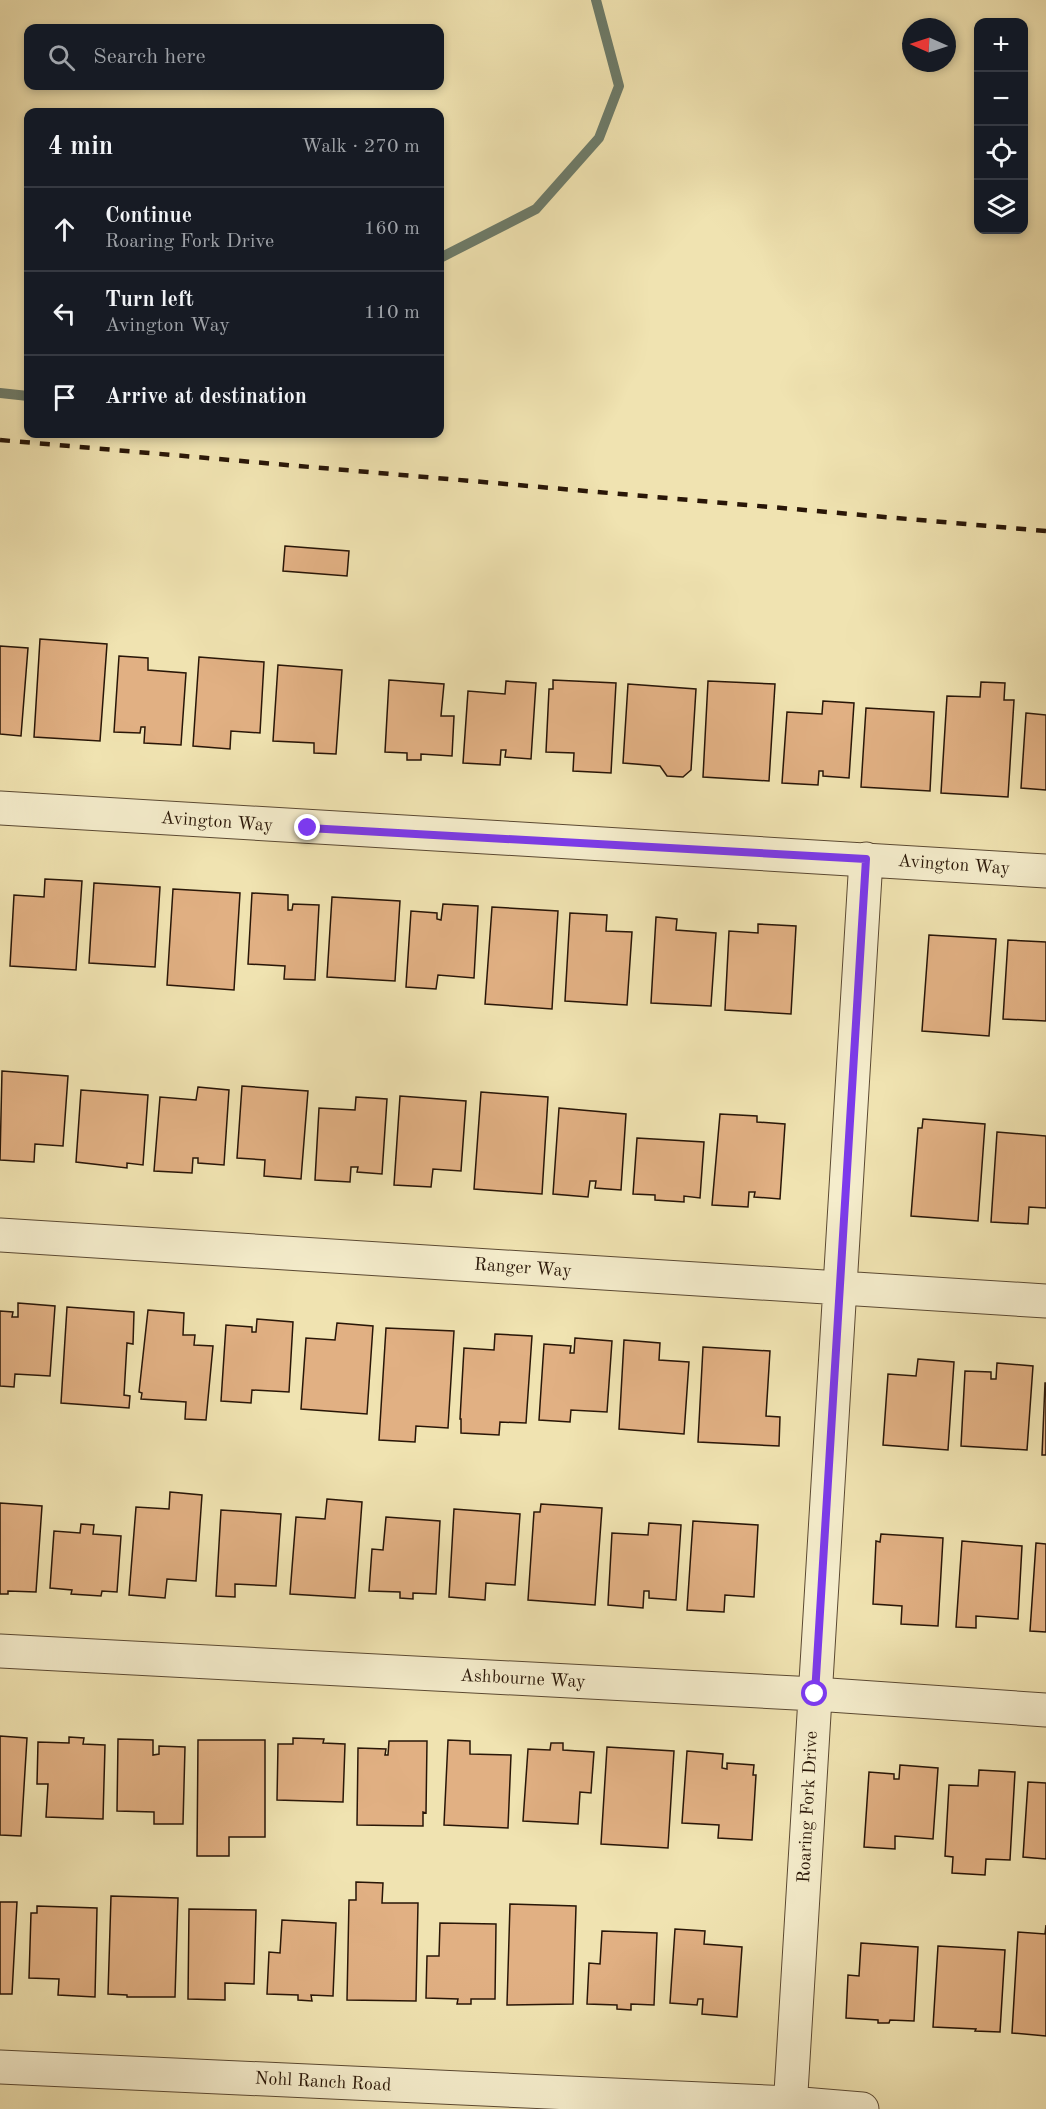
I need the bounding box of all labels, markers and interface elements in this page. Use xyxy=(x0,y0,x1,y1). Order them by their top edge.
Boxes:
north arrow xyxy=(902,18,956,72)
map controls xyxy=(974,18,1028,234)
button: + xyxy=(974,18,1028,72)
search box xyxy=(24,24,444,90)
icon: search xyxy=(45,41,78,74)
text: Search here xyxy=(93,46,206,68)
button: − xyxy=(974,72,1028,126)
button: locate xyxy=(974,126,1028,180)
text: 4 min xyxy=(48,134,113,160)
text: Walk · 270 m xyxy=(301,137,420,157)
button: layers xyxy=(974,180,1028,234)
text: Continue xyxy=(105,205,192,227)
icon: ahead xyxy=(48,213,81,246)
text: 160 m xyxy=(364,219,420,239)
text: Roaring Fork Drive xyxy=(105,232,274,252)
text: Turn left xyxy=(105,289,194,311)
icon: left xyxy=(48,297,81,330)
text: 110 m xyxy=(364,303,420,323)
text: Avington Way xyxy=(105,316,230,336)
icon: arrive xyxy=(48,381,81,414)
text: Arrive at destination xyxy=(105,386,307,408)
street label: Avington Way xyxy=(160,809,274,835)
route end xyxy=(294,814,320,840)
street label: Avington Way xyxy=(897,852,1011,878)
street label: Ranger Way xyxy=(474,1256,573,1280)
street label: Ashbourne Way xyxy=(460,1667,587,1691)
route start xyxy=(801,1680,827,1706)
street label: Roaring Fork Drive xyxy=(795,1731,821,1883)
street label: Nohl Ranch Road xyxy=(254,2069,392,2095)

